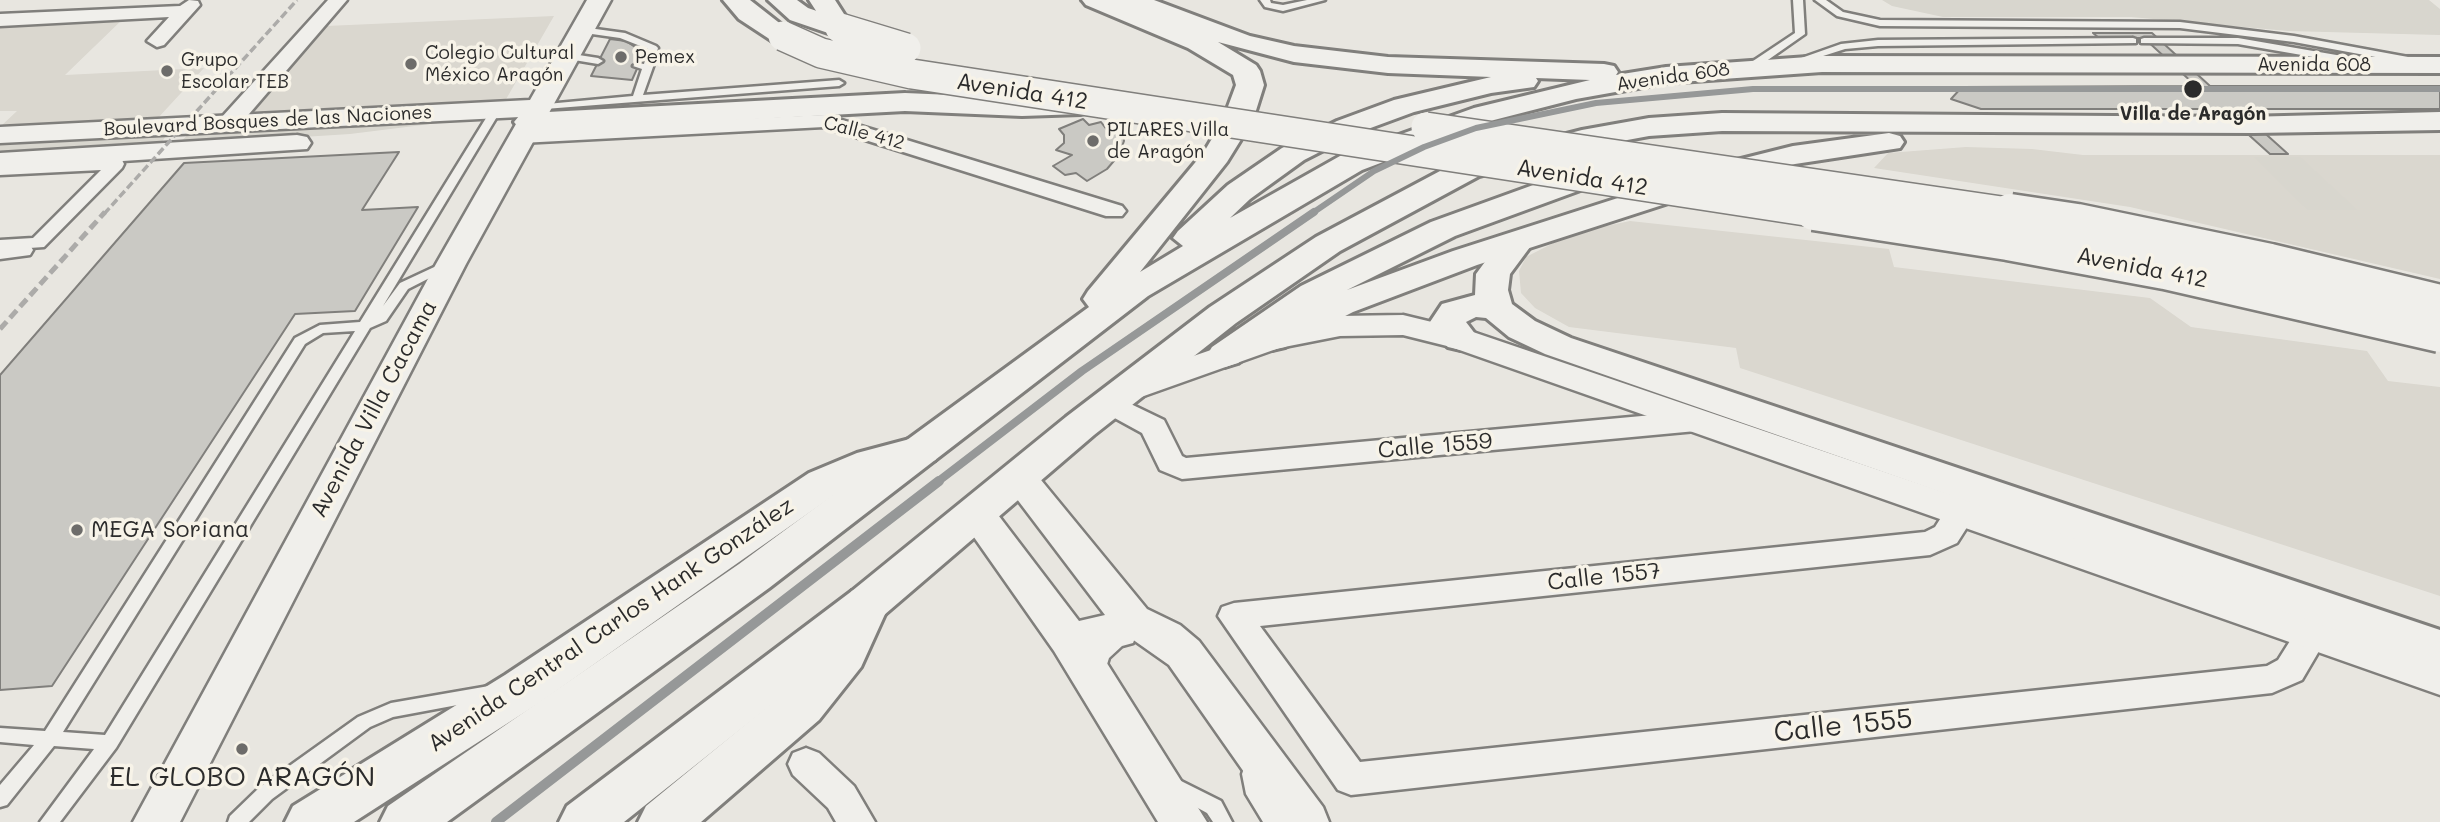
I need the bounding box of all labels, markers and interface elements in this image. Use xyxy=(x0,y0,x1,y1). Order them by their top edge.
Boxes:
place label: Colegio Cultural México Aragón xyxy=(425,42,574,86)
place label: Pemex xyxy=(635,46,695,68)
place label: Grupo Escolar TEB xyxy=(181,49,289,93)
marker: Pemex xyxy=(613,49,629,65)
street label: Avenida 608 xyxy=(2257,54,2371,76)
marker: Colegio Cultural México Aragón xyxy=(403,56,419,72)
street label: Avenida 608 xyxy=(1615,58,1731,96)
marker: Grupo Escolar TEB xyxy=(159,63,175,79)
street label: Avenida 412 xyxy=(954,68,1090,116)
marker: Villa de Aragón xyxy=(2182,78,2204,100)
street label: Boulevard Bosques de las Naciones xyxy=(103,101,433,141)
place label: Villa de Aragón xyxy=(2120,103,2266,125)
street label: Calle 412 xyxy=(821,111,907,155)
place label: PILARES Villa de Aragón xyxy=(1107,119,1229,163)
marker: PILARES Villa de Aragón xyxy=(1085,133,1101,149)
street label: Avenida 412 xyxy=(1514,154,1650,202)
street label: Avenida 412 xyxy=(2074,242,2210,294)
street label: Avenida Villa Cacama xyxy=(305,296,443,522)
street label: Calle 1559 xyxy=(1377,427,1493,465)
street label: Avenida Central Carlos Hank González xyxy=(423,492,799,758)
place label: MEGA Soriana xyxy=(91,516,249,544)
marker: MEGA Soriana xyxy=(69,522,85,538)
street label: Calle 1557 xyxy=(1546,557,1662,597)
street label: Calle 1555 xyxy=(1772,702,1914,750)
marker: EL GLOBO ARAGÓN xyxy=(234,741,250,757)
place label: EL GLOBO ARAGÓN xyxy=(109,760,375,794)

